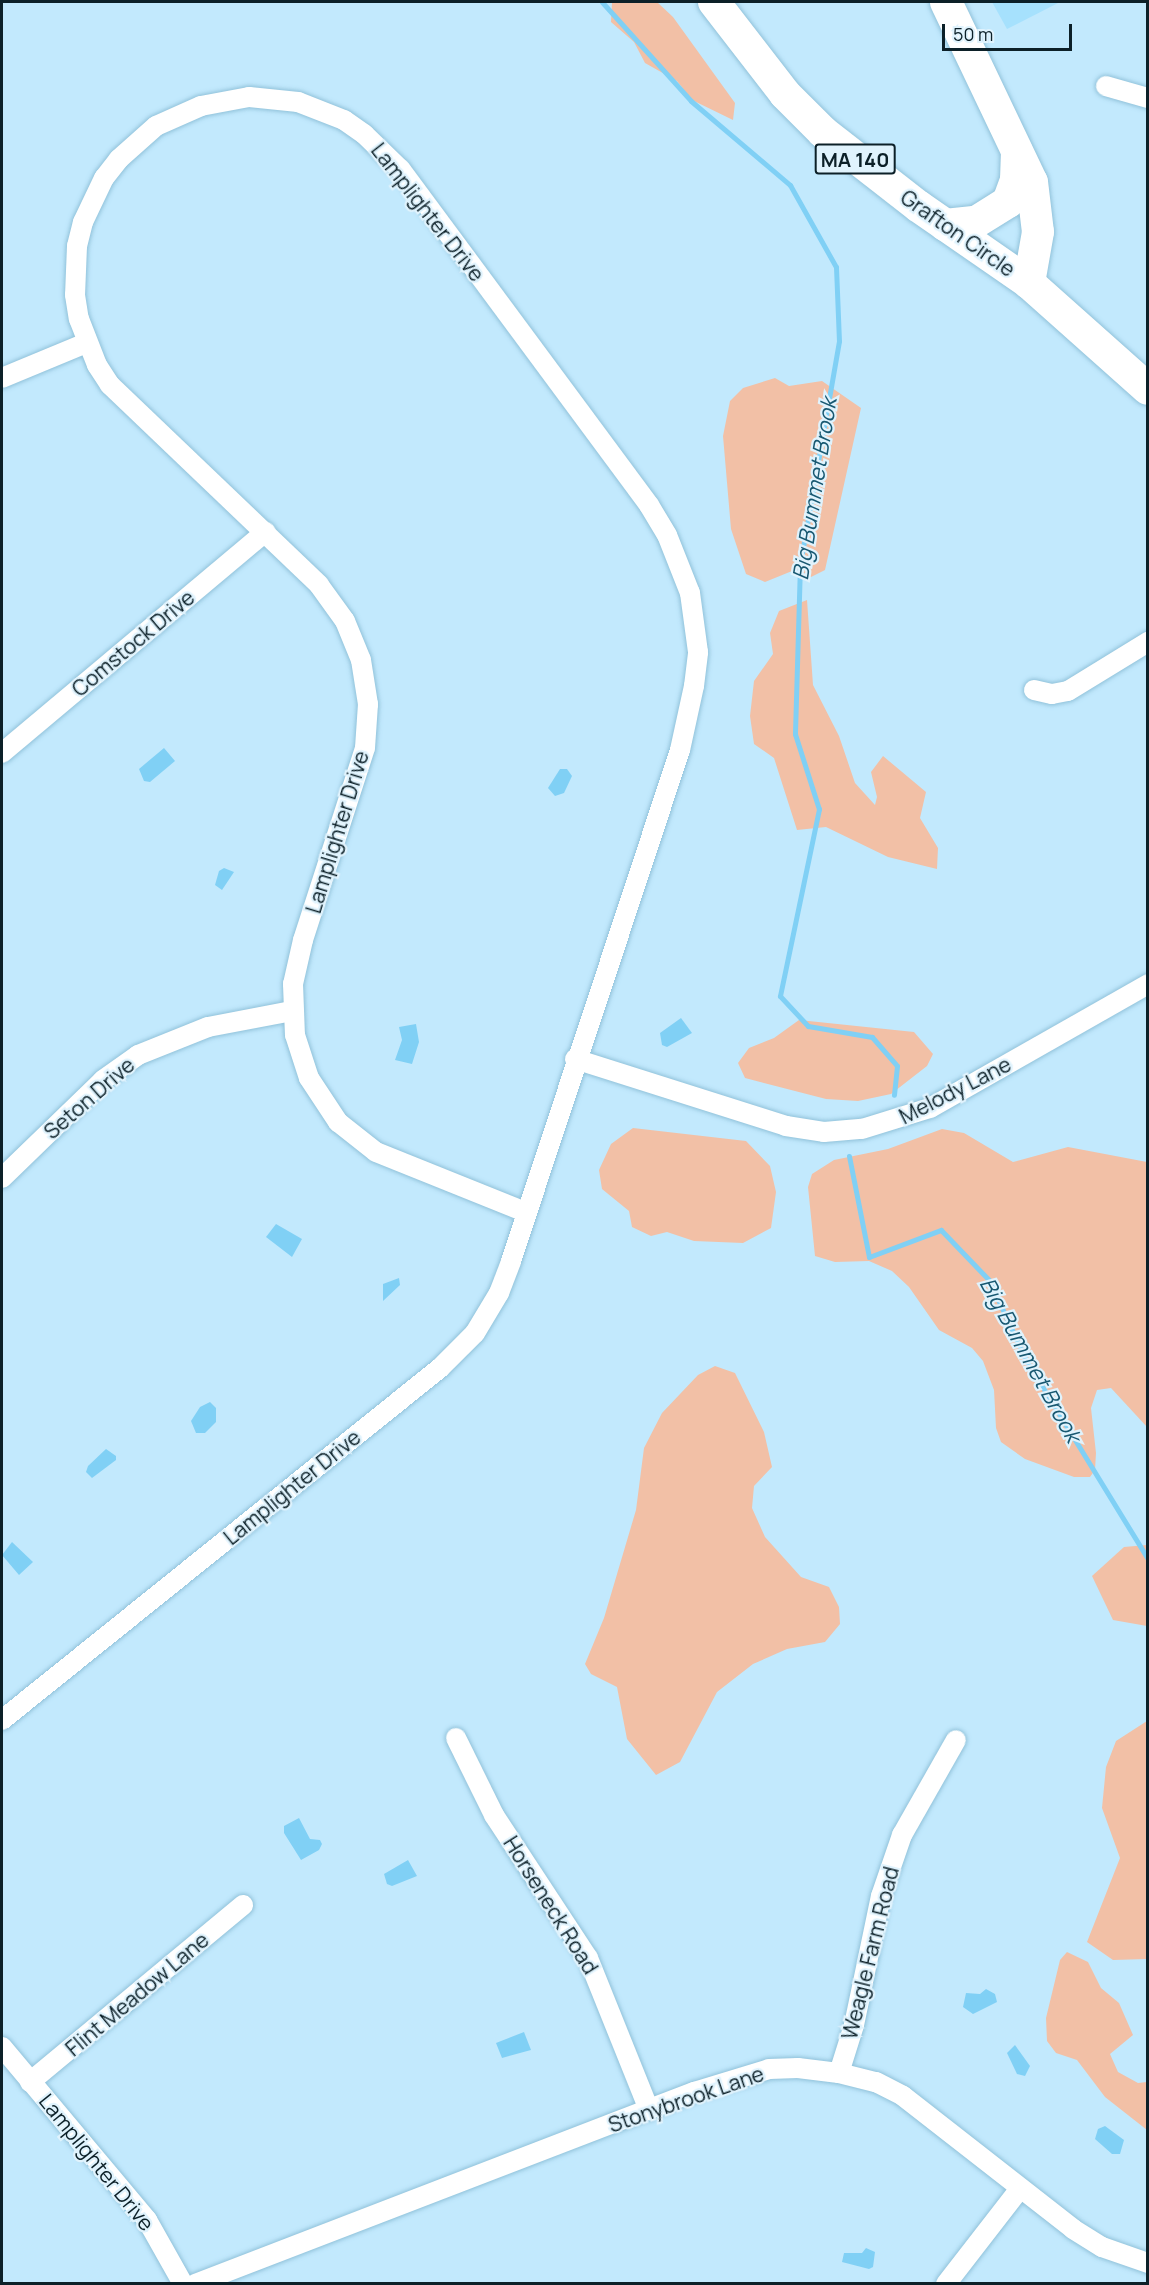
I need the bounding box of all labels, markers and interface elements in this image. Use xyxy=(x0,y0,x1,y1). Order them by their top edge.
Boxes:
scale bar xyxy=(945,12,1076,50)
text: 50 m xyxy=(953,22,993,46)
street label: Lamplighter Drive xyxy=(366,138,490,286)
road number: MA 140 xyxy=(814,142,896,176)
street label: Grafton Circle xyxy=(896,184,1020,282)
water label: Big Bummet Brook xyxy=(788,396,842,582)
street label: Comstock Drive xyxy=(67,584,199,702)
street label: Lamplighter Drive xyxy=(300,748,374,916)
street label: Melody Lane xyxy=(895,1051,1015,1129)
street label: Seton Drive xyxy=(39,1052,139,1144)
water label: Big Bummet Brook xyxy=(974,1273,1086,1447)
street label: Lamplighter Drive xyxy=(219,1424,365,1550)
street label: Horseneck Road xyxy=(499,1831,603,1979)
street label: Weagle Farm Road xyxy=(836,1864,904,2042)
street label: Flint Meadow Lane xyxy=(60,1927,214,2061)
street label: Stonybrook Lane xyxy=(605,2061,767,2137)
street label: Lamplighter Drive xyxy=(34,2089,160,2235)

